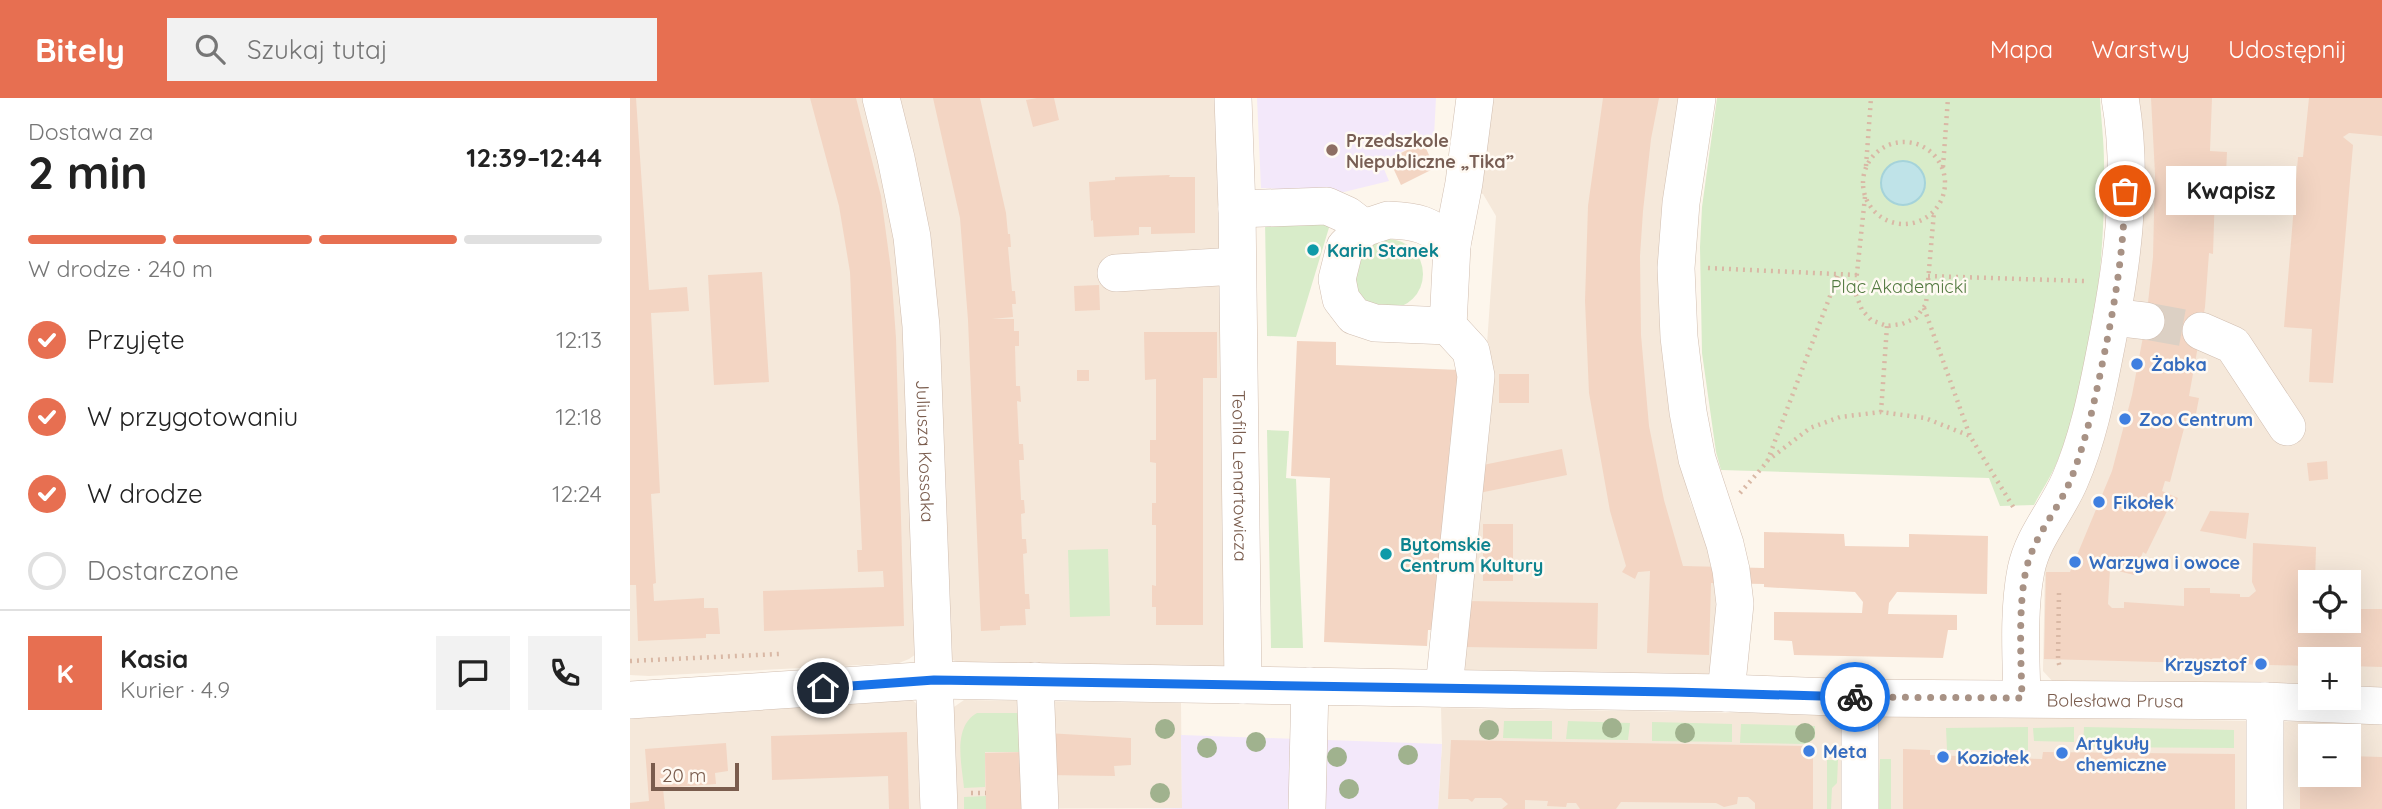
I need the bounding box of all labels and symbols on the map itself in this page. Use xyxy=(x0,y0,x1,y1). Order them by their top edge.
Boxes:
place label: Przedszkole Niepubliczne „Tika” xyxy=(1346,129,1514,173)
marker: Przedszkole Niepubliczne „Tika” xyxy=(1324,142,1340,158)
pin xyxy=(2095,161,2155,221)
callout: Kwapisz xyxy=(2167,166,2296,216)
place label: Karin Stanek xyxy=(1327,239,1439,262)
marker: Karin Stanek xyxy=(1305,242,1321,258)
park label: Plac Akademicki xyxy=(1831,275,1967,298)
place label: Żabka xyxy=(2151,353,2207,376)
marker: Żabka xyxy=(2129,356,2145,372)
street label: Juliusza Kossaka xyxy=(912,379,940,523)
street label: Teofila Lenartowicza xyxy=(1228,390,1253,562)
place label: Zoo Centrum xyxy=(2139,408,2253,431)
marker: Zoo Centrum xyxy=(2117,411,2133,427)
place label: Fikołek xyxy=(2113,491,2174,514)
marker: Fikołek xyxy=(2091,494,2107,510)
place label: Bytomskie Centrum Kultury xyxy=(1400,533,1543,577)
marker: Bytomskie Centrum Kultury xyxy=(1378,546,1394,562)
place label: Warzywa i owoce xyxy=(2089,551,2240,574)
marker: Warzywa i owoce xyxy=(2067,554,2083,570)
place label: Krzysztof xyxy=(2165,653,2247,676)
marker: Krzysztof xyxy=(2253,656,2269,672)
pin xyxy=(793,658,853,718)
courier xyxy=(1820,662,1890,732)
street label: Bolesława Prusa xyxy=(2047,688,2184,712)
place label: Artykuły chemiczne xyxy=(2076,732,2167,776)
place label: Meta xyxy=(1823,740,1867,763)
marker: Meta xyxy=(1801,743,1817,759)
marker: Artykuły chemiczne xyxy=(2054,745,2070,761)
place label: Koziołek xyxy=(1957,746,2029,769)
marker: Koziołek xyxy=(1935,749,1951,765)
scale bar xyxy=(651,760,738,792)

